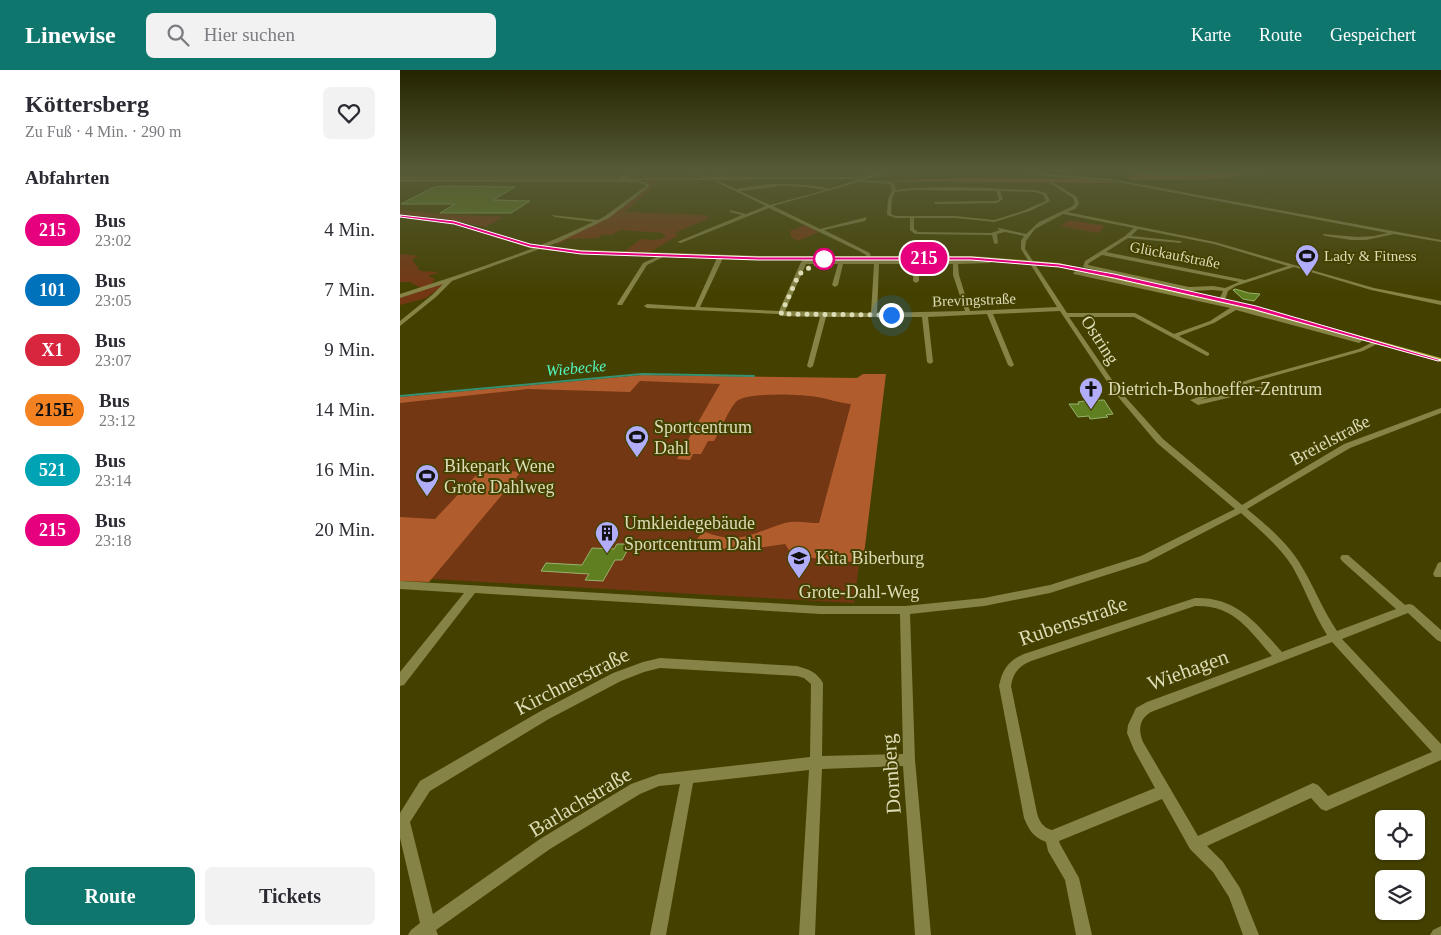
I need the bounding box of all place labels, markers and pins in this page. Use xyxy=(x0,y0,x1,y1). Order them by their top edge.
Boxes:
sports icon: Lady & Fitness xyxy=(1294,243,1320,277)
unlabelled marker xyxy=(813,248,835,270)
place label: Lady & Fitness xyxy=(1324,248,1417,264)
church icon: Dietrich-Bonhoeffer-Zentrum xyxy=(1078,376,1104,410)
place label: Dietrich-Bonhoeffer-Zentrum xyxy=(1108,379,1322,399)
place label: Sportcentrum Dahl xyxy=(654,417,752,458)
sports icon: Sportcentrum Dahl xyxy=(624,424,650,458)
place label: Bikepark Wene Grote Dahlweg xyxy=(444,456,555,497)
sports icon: Bikepark Wene Grote Dahlweg xyxy=(414,463,440,497)
place label: Umkleidegebäude Sportcentrum Dahl xyxy=(624,513,761,554)
building icon: Umkleidegebäude Sportcentrum Dahl xyxy=(594,520,620,554)
school or university icon: Kita Biberburg xyxy=(786,545,812,579)
place label: Kita Biberburg xyxy=(816,548,924,568)

